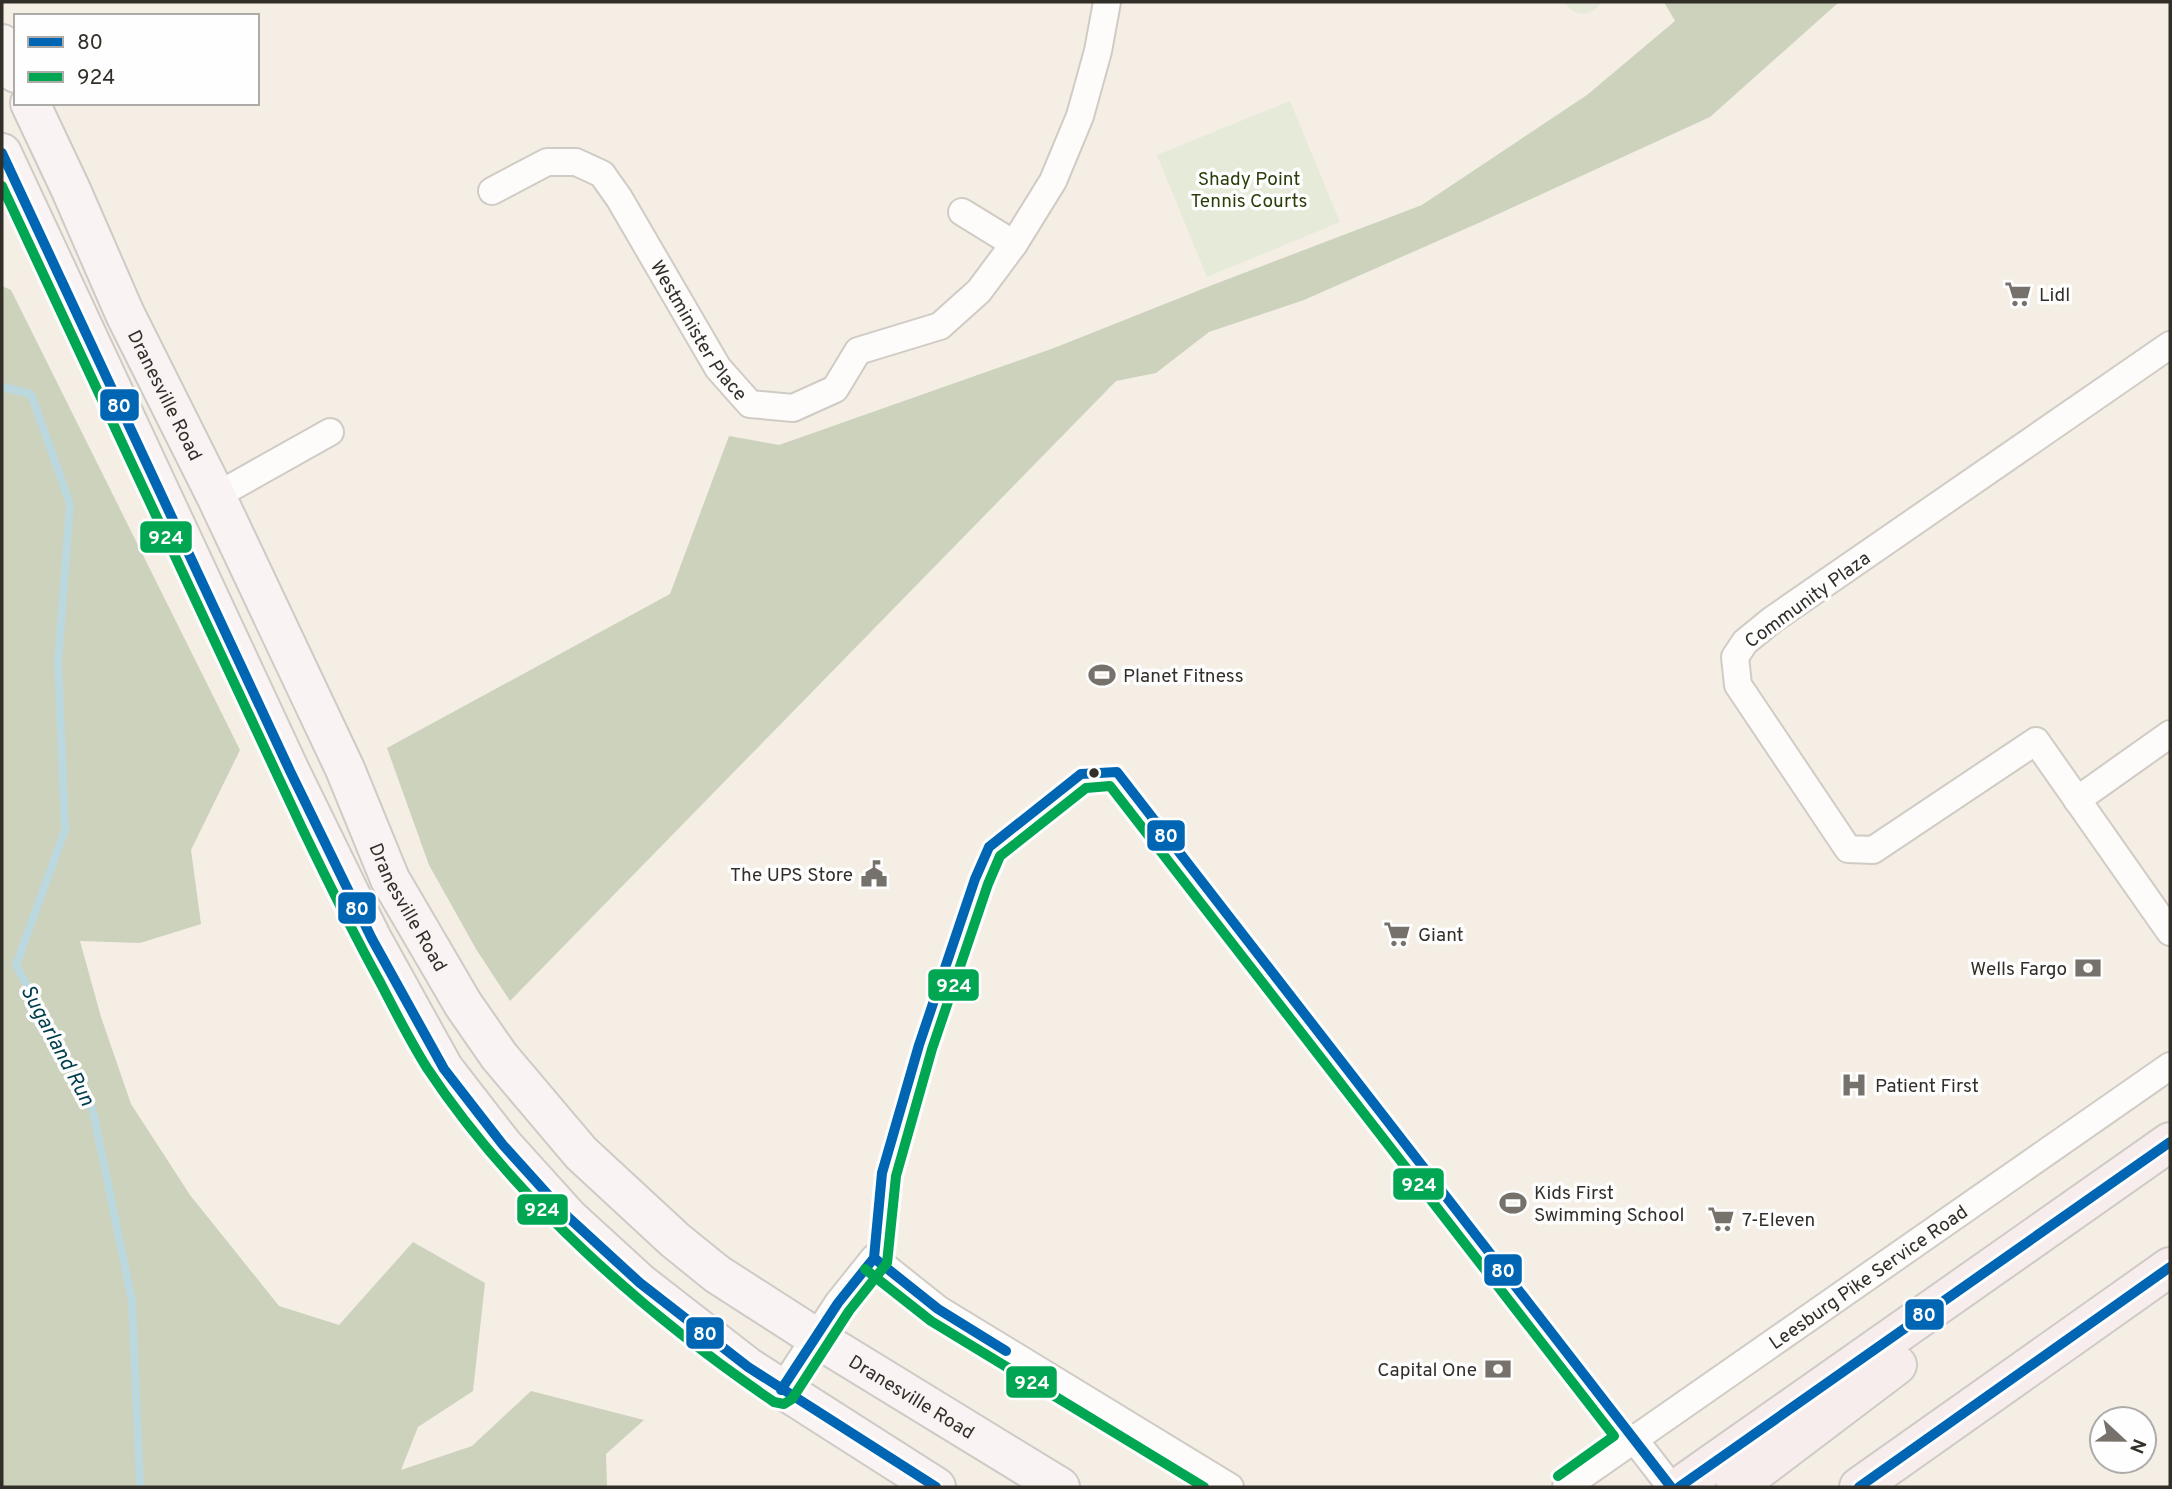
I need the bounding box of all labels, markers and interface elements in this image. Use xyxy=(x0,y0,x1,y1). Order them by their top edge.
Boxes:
legend xyxy=(14,14,259,105)
text: 80 xyxy=(77,30,103,57)
text: 924 xyxy=(77,65,115,92)
park label: Shady Point Tennis Courts xyxy=(1190,168,1308,214)
street label: Westminister Place xyxy=(644,257,752,407)
supermarket icon: Lidl xyxy=(2003,279,2033,309)
place label: Lidl xyxy=(2039,284,2070,308)
street label: Dranesville Road xyxy=(121,327,206,465)
line badge: 80 xyxy=(99,388,140,422)
text: 80 xyxy=(107,395,131,419)
line badge: 924 xyxy=(139,520,193,554)
text: 924 xyxy=(148,527,184,551)
street label: Community Plaza xyxy=(1741,547,1876,654)
sports icon: Planet Fitness xyxy=(1087,660,1117,690)
place label: Planet Fitness xyxy=(1123,665,1244,689)
unlabelled marker xyxy=(1087,766,1101,780)
line badge: 80 xyxy=(1146,819,1186,852)
text: 80 xyxy=(1154,825,1178,849)
street label: Dranesville Road xyxy=(363,840,452,977)
public building icon: The UPS Store xyxy=(859,859,889,889)
place label: The UPS Store xyxy=(730,864,853,888)
line badge: 80 xyxy=(337,891,377,925)
text: 80 xyxy=(345,898,369,922)
supermarket icon: Giant xyxy=(1382,919,1412,949)
place label: Giant xyxy=(1418,924,1464,948)
bank icon: Wells Fargo xyxy=(2073,953,2103,983)
place label: Wells Fargo xyxy=(1970,958,2067,982)
line badge: 924 xyxy=(927,968,980,1002)
text: 924 xyxy=(936,975,972,999)
water label: Sugarland Run xyxy=(13,980,100,1112)
hospital icon: Patient First xyxy=(1839,1070,1869,1100)
place label: Patient First xyxy=(1875,1075,1979,1099)
line badge: 924 xyxy=(1392,1167,1445,1201)
text: 924 xyxy=(1401,1174,1437,1198)
place label: Kids First Swimming School xyxy=(1534,1182,1685,1228)
sports icon: Kids First Swimming School xyxy=(1498,1188,1528,1218)
line badge: 924 xyxy=(516,1193,569,1226)
text: 924 xyxy=(524,1199,560,1223)
street label: Leesburg Pike Service Road xyxy=(1765,1201,1973,1356)
supermarket icon: 7-Eleven xyxy=(1706,1204,1736,1234)
place label: 7-Eleven xyxy=(1742,1209,1815,1233)
line badge: 80 xyxy=(1483,1253,1523,1287)
text: 80 xyxy=(1491,1260,1515,1284)
line badge: 80 xyxy=(1904,1298,1945,1331)
text: 80 xyxy=(1912,1304,1936,1328)
line badge: 80 xyxy=(685,1316,725,1350)
text: 80 xyxy=(693,1323,717,1347)
street label: Dranesville Road xyxy=(844,1350,978,1446)
bank icon: Capital One xyxy=(1483,1354,1513,1384)
place label: Capital One xyxy=(1377,1359,1477,1383)
line badge: 924 xyxy=(1005,1365,1058,1399)
text: 924 xyxy=(1014,1372,1050,1396)
north arrow xyxy=(2088,1405,2158,1475)
text: N xyxy=(2123,1435,2151,1456)

